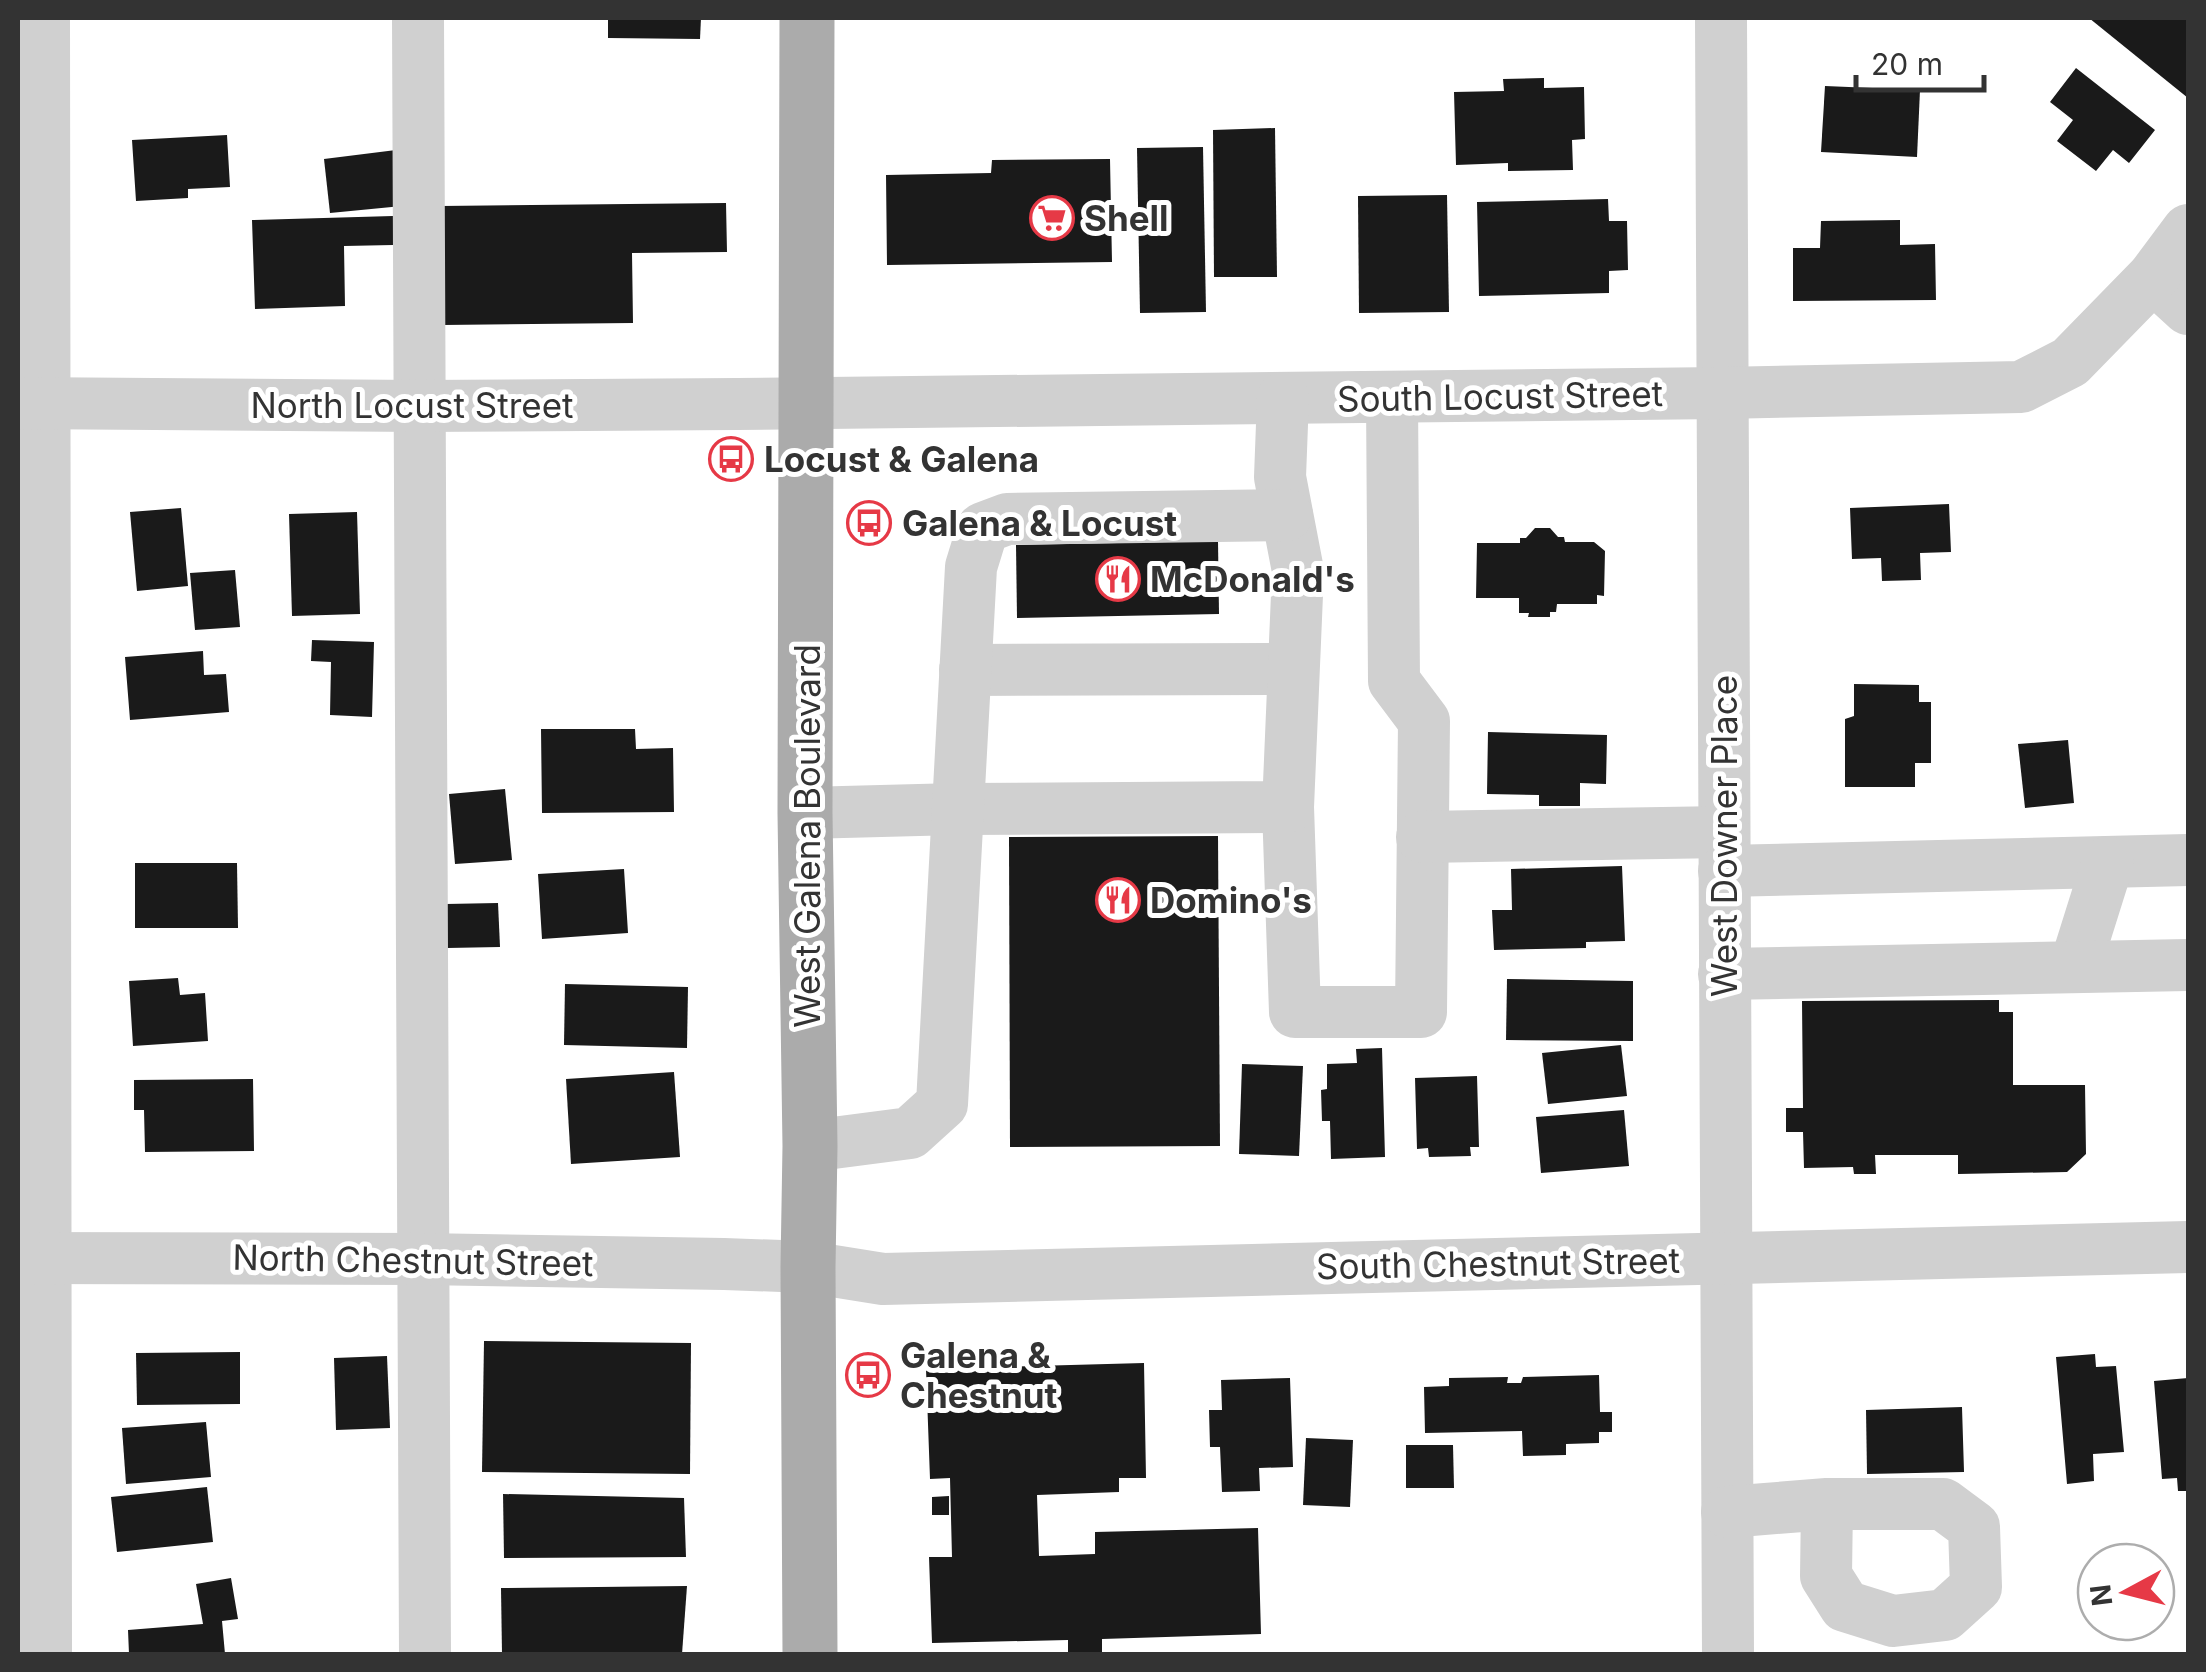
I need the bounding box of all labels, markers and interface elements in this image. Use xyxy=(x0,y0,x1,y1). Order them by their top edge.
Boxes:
scale bar xyxy=(1856,30,1984,92)
text: 20 m xyxy=(1871,46,1943,82)
supermarket icon: Shell xyxy=(1029,195,1075,241)
place label: Shell xyxy=(1084,197,1169,239)
street label: South Locust Street xyxy=(1337,372,1663,420)
street label: North Locust Street xyxy=(250,384,574,426)
bus stop icon: Locust & Galena xyxy=(708,436,754,482)
place label: Locust & Galena xyxy=(764,438,1039,480)
bus stop icon: Galena & Locust xyxy=(846,500,892,546)
place label: Galena & Locust xyxy=(902,502,1177,544)
restaurant icon: McDonald's xyxy=(1095,556,1141,602)
place label: McDonald's xyxy=(1150,558,1355,600)
street label: West Galena Boulevard xyxy=(786,644,828,1028)
street label: West Downer Place xyxy=(1703,675,1745,997)
restaurant icon: Domino's xyxy=(1095,877,1141,923)
place label: Domino's xyxy=(1150,879,1312,921)
street label: North Chestnut Street xyxy=(232,1236,594,1284)
street label: South Chestnut Street xyxy=(1316,1239,1680,1287)
place label: Galena & Chestnut xyxy=(900,1334,1058,1416)
bus stop icon: Galena & Chestnut xyxy=(845,1352,891,1398)
north arrow xyxy=(2076,1542,2176,1642)
text: N xyxy=(2083,1582,2119,1608)

